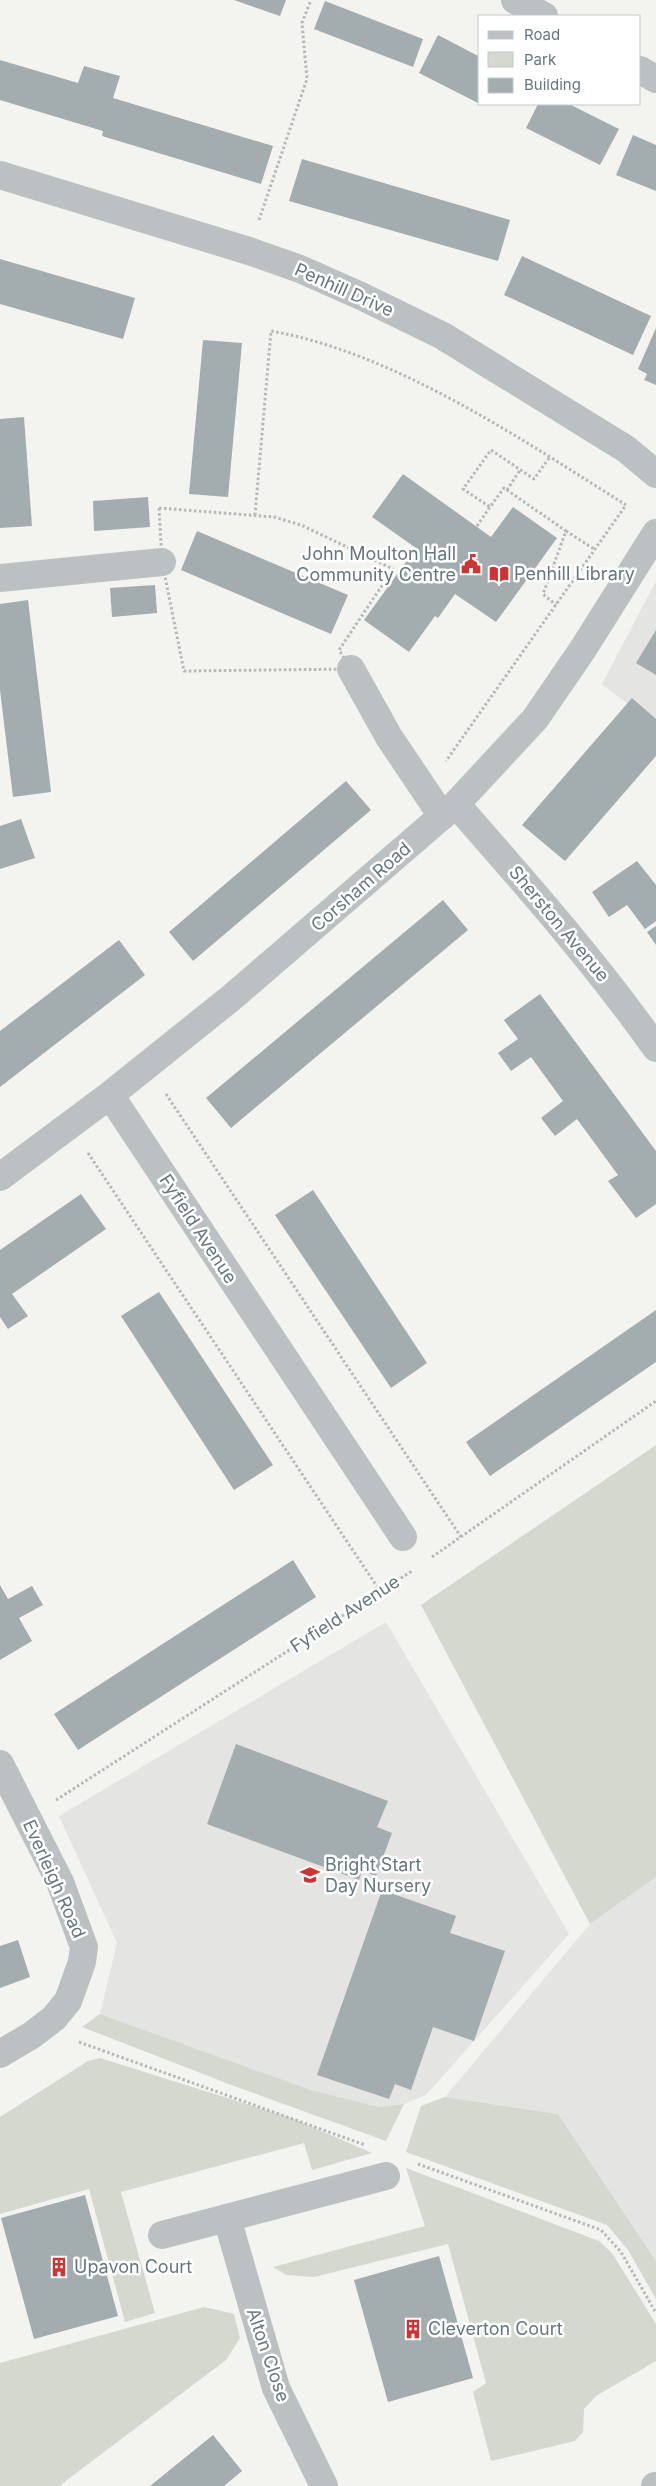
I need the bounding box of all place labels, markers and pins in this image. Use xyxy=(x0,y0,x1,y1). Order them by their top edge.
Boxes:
place label: John Moulton Hall Community Centre xyxy=(296,543,456,585)
public building icon: John Moulton Hall Community Centre xyxy=(460,553,482,575)
library icon: Penhill Library xyxy=(488,563,510,585)
place label: Penhill Library xyxy=(514,563,635,584)
place label: Bright Start Day Nursery xyxy=(325,1854,431,1896)
school or university icon: Bright Start Day Nursery xyxy=(299,1864,321,1886)
building icon: Upavon Court xyxy=(48,2256,70,2278)
place label: Upavon Court xyxy=(74,2256,192,2277)
building icon: Cleverton Court xyxy=(402,2318,424,2340)
place label: Cleverton Court xyxy=(428,2318,563,2339)

